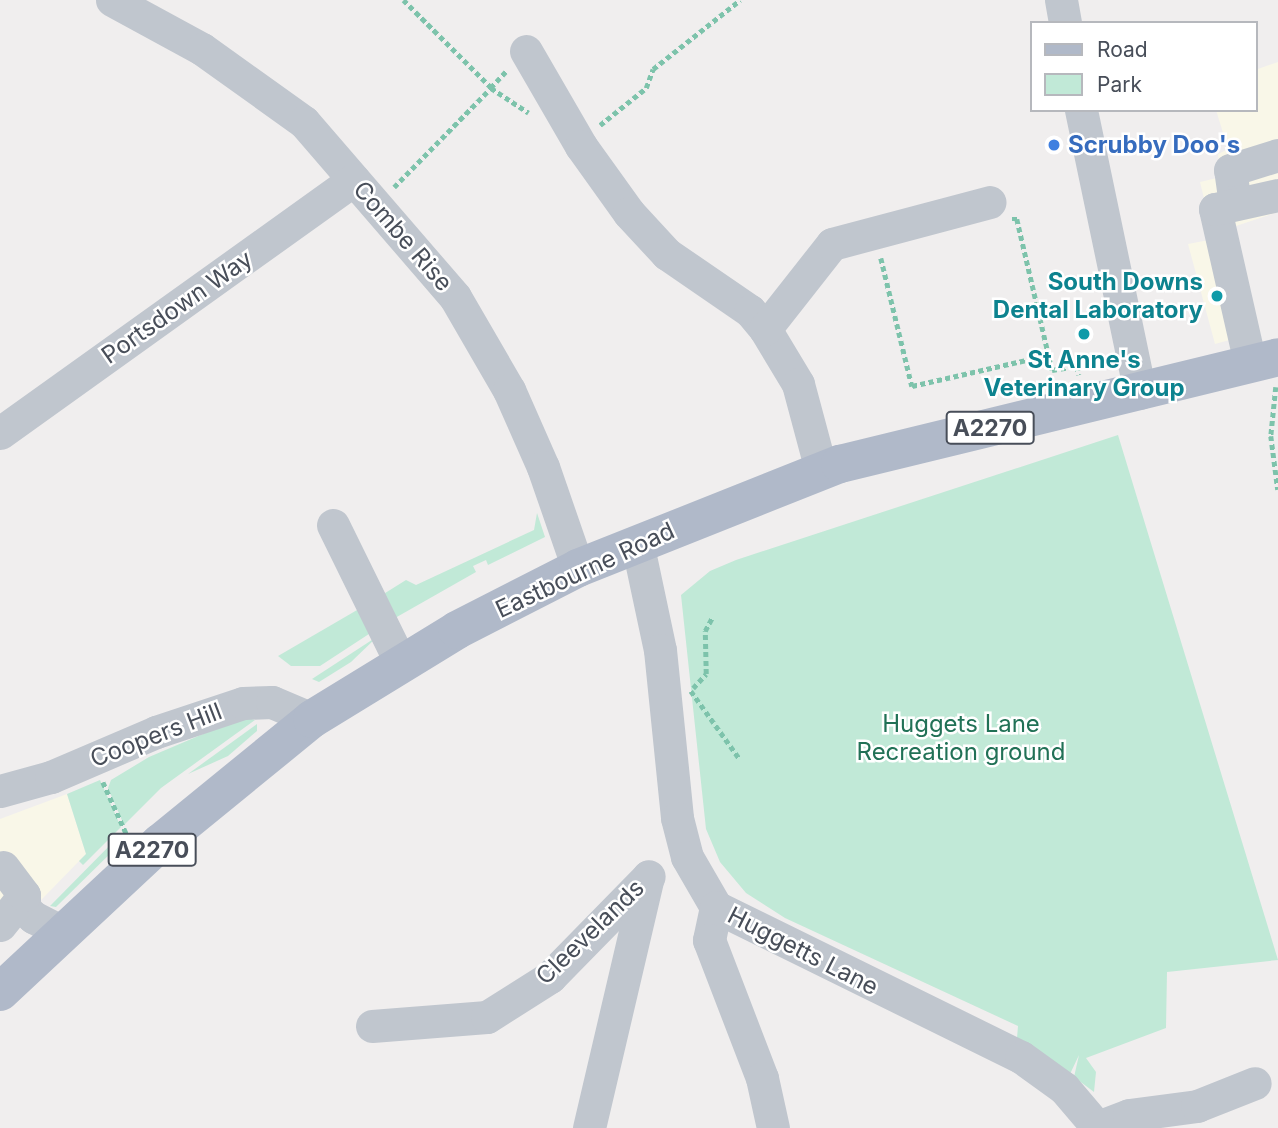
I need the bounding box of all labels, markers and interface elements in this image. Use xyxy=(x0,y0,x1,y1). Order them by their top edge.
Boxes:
legend xyxy=(1030,21,1257,112)
text: Road xyxy=(1097,37,1148,62)
text: Park xyxy=(1097,72,1142,97)
place label: Scrubby Doo's xyxy=(1068,131,1240,159)
marker: Scrubby Doo's xyxy=(1046,137,1062,153)
street label: Combe Rise xyxy=(347,175,459,297)
street label: Portsdown Way xyxy=(96,244,258,370)
place label: South Downs Dental Laboratory xyxy=(993,268,1203,324)
marker: South Downs Dental Laboratory xyxy=(1209,288,1225,304)
marker: St Anne's Veterinary Group xyxy=(1076,326,1092,342)
place label: St Anne's Veterinary Group xyxy=(983,346,1185,402)
road number: A2270 xyxy=(944,408,1036,448)
street label: Eastbourne Road xyxy=(491,516,679,624)
street label: Coopers Hill xyxy=(86,697,226,773)
park label: Huggets Lane Recreation ground xyxy=(857,710,1065,766)
road number: A2270 xyxy=(106,830,198,870)
street label: Cleevelands xyxy=(530,873,650,991)
street label: Huggetts Lane xyxy=(723,901,883,1001)

